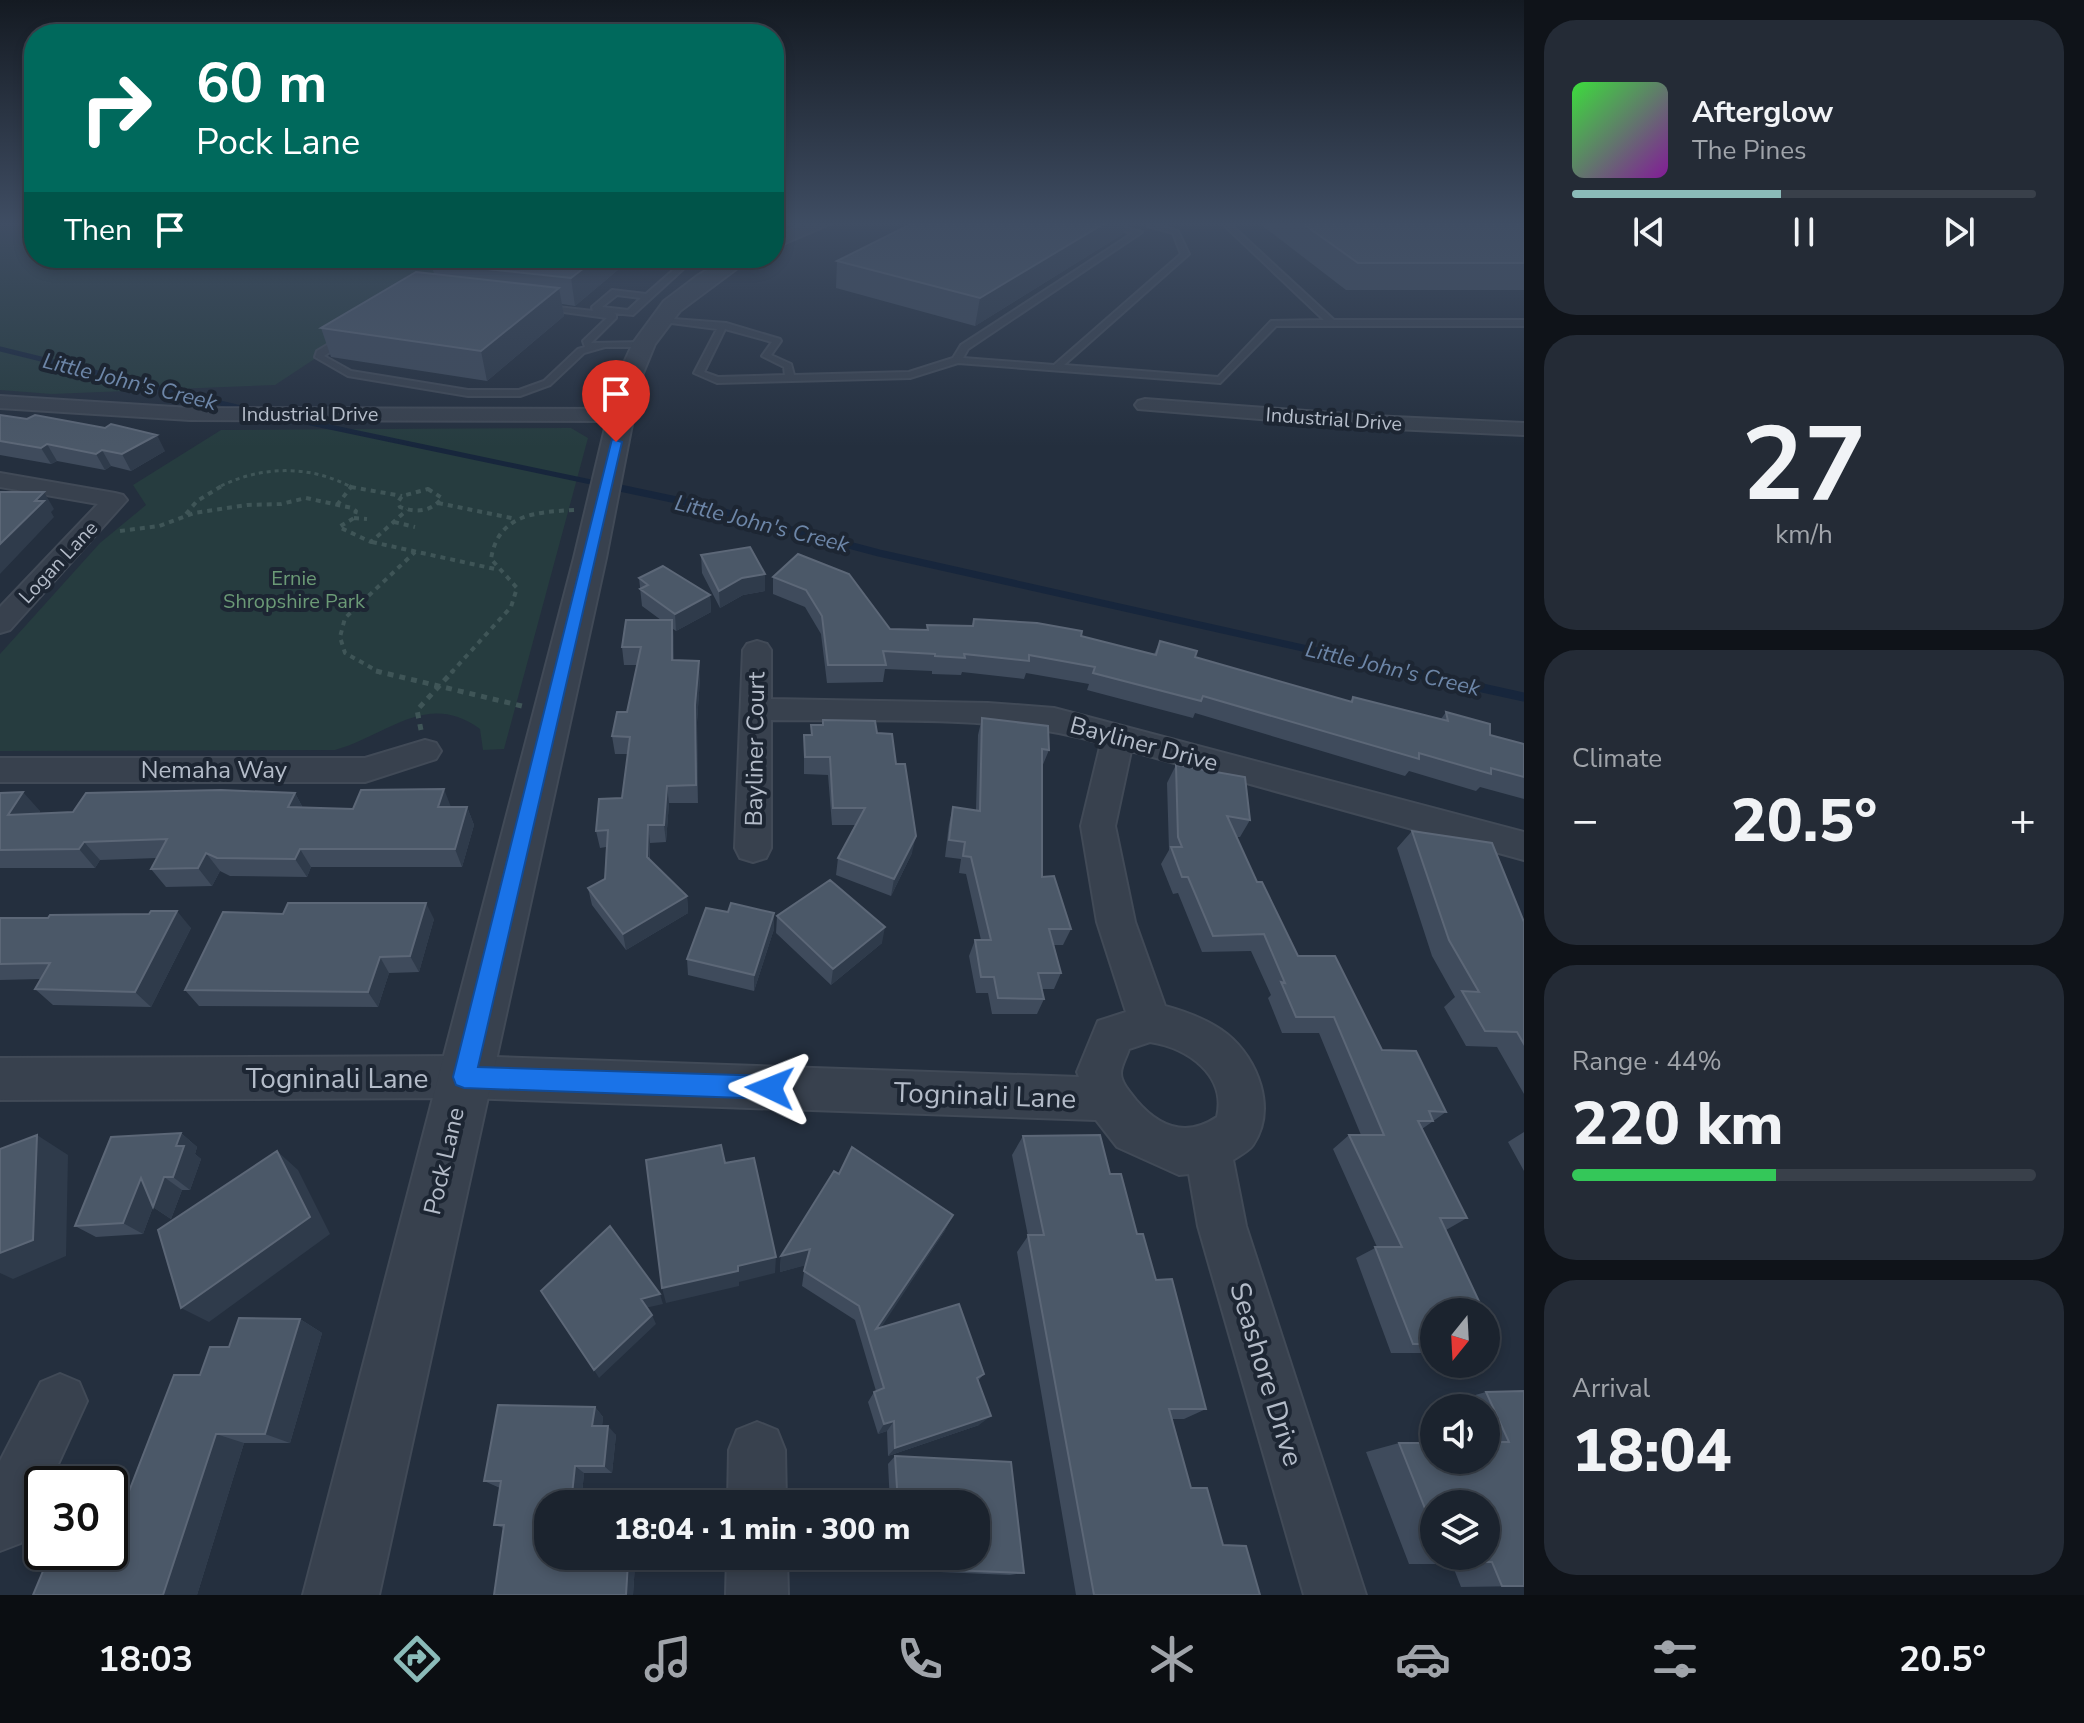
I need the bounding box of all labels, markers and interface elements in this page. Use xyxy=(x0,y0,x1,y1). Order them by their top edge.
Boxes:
text: 60 m xyxy=(196,45,327,122)
icon: right xyxy=(64,56,168,160)
text: Afterglow xyxy=(1692,92,1833,133)
text: Pock Lane xyxy=(196,118,360,167)
text: The Pines xyxy=(1692,133,1807,168)
icon: arrive xyxy=(148,208,192,252)
text: Then xyxy=(64,210,132,251)
icon: previous xyxy=(1627,210,1671,254)
icon: pause xyxy=(1782,210,1826,254)
icon: next xyxy=(1937,210,1981,254)
water label: Little John's Creek xyxy=(40,346,221,418)
pin xyxy=(582,360,650,442)
icon: arrive xyxy=(594,372,638,416)
text: 27 xyxy=(1742,394,1866,536)
street label: Industrial Drive xyxy=(242,401,378,428)
street label: Industrial Drive xyxy=(1265,401,1403,438)
water label: Little John's Creek xyxy=(672,488,853,560)
street label: Logan Lane xyxy=(13,515,104,610)
text: km/h xyxy=(1775,517,1833,552)
park label: Ernie Shropshire Park xyxy=(223,565,366,615)
water label: Little John's Creek xyxy=(1303,634,1484,704)
street label: Bayliner Court xyxy=(738,671,772,827)
street label: Bayliner Drive xyxy=(1066,709,1222,779)
text: Climate xyxy=(1572,741,1662,776)
street label: Nemaha Way xyxy=(141,754,288,786)
text: 20.5° xyxy=(1731,780,1877,862)
text: − xyxy=(1572,791,1598,851)
text: + xyxy=(2010,791,2036,851)
text: Range · 44% xyxy=(1572,1044,1722,1079)
position arrow xyxy=(728,1046,812,1130)
street label: Togninali Lane xyxy=(246,1060,428,1098)
street label: Togninali Lane xyxy=(893,1074,1077,1118)
text: 220 km xyxy=(1572,1083,1784,1165)
street label: Pock Lane xyxy=(416,1104,472,1218)
street label: Seashore Drive xyxy=(1220,1278,1312,1471)
north arrow xyxy=(1420,1298,1500,1378)
map controls xyxy=(1420,1298,1500,1570)
text: Arrival xyxy=(1572,1371,1650,1406)
button: sound xyxy=(1420,1394,1500,1474)
text: 18:04 xyxy=(1572,1410,1732,1492)
speed limit sign: 30 xyxy=(24,1466,128,1570)
button: layers xyxy=(1420,1490,1500,1570)
text: 18:04 · 1 min · 300 m xyxy=(614,1509,910,1550)
icon: directions xyxy=(389,1631,445,1687)
icon: music xyxy=(640,1631,696,1687)
icon: phone xyxy=(892,1631,948,1687)
icon: climate xyxy=(1144,1631,1200,1687)
icon: car xyxy=(1395,1631,1451,1687)
icon: filters xyxy=(1647,1631,1703,1687)
text: 18:03 xyxy=(98,1635,193,1684)
text: 20.5° xyxy=(1899,1635,1986,1684)

